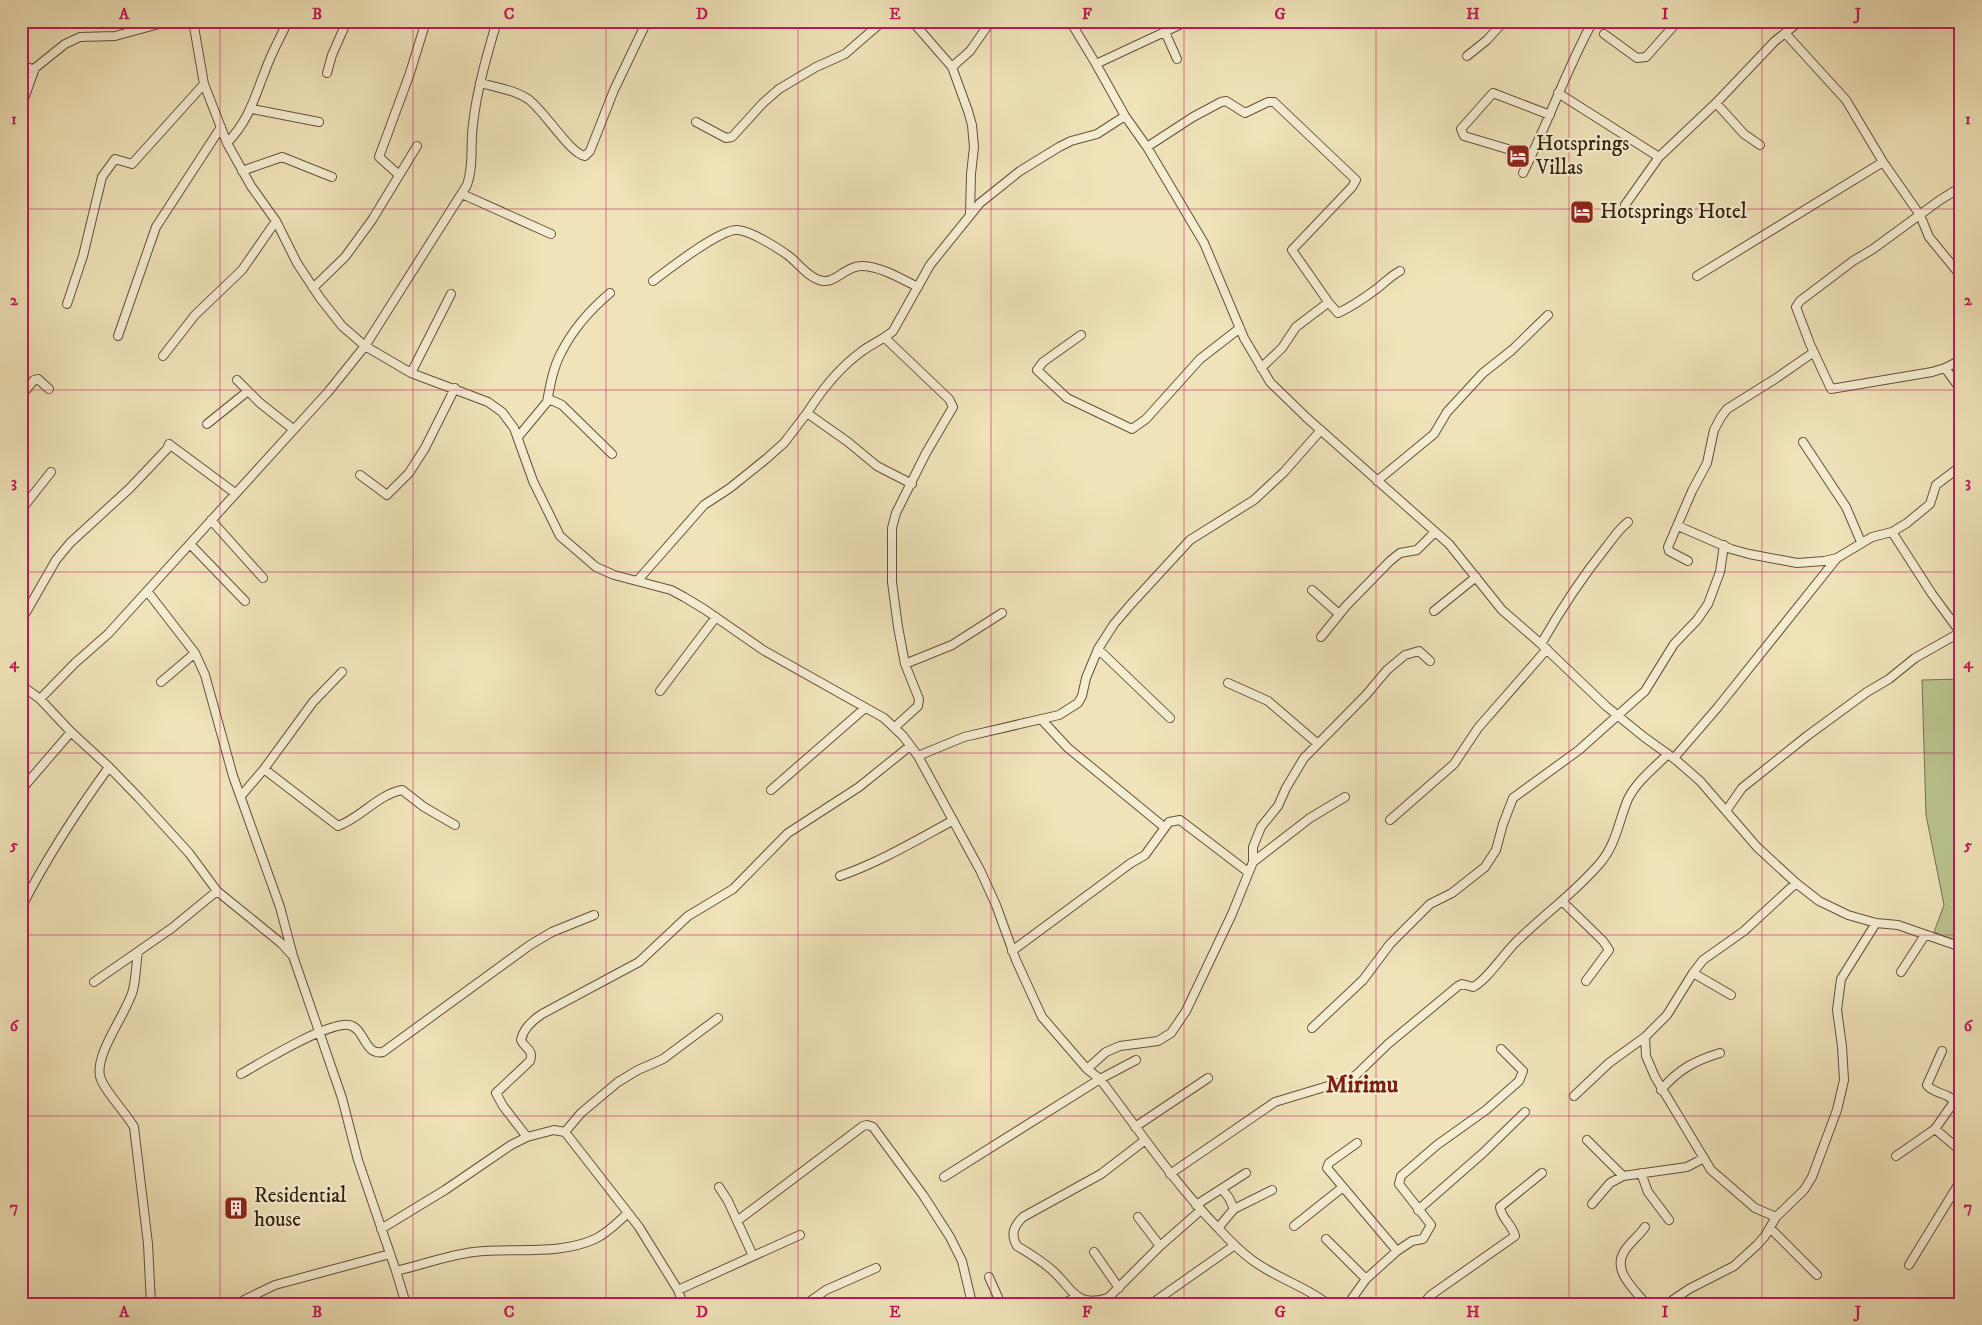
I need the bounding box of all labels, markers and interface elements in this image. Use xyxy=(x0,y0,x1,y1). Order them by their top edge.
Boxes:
text: A xyxy=(118,4,130,24)
text: B xyxy=(312,4,322,24)
text: C xyxy=(504,4,514,24)
text: D xyxy=(696,4,708,24)
text: E xyxy=(889,4,901,24)
text: F xyxy=(1082,4,1092,24)
text: G xyxy=(1274,4,1286,24)
text: H xyxy=(1466,4,1480,24)
text: I xyxy=(1662,4,1669,24)
text: J xyxy=(1853,4,1862,24)
text: 1 xyxy=(11,109,17,129)
text: 1 xyxy=(1965,109,1971,129)
place label: Hotsprings Villas xyxy=(1535,131,1629,181)
hotel icon: Hotsprings Villas xyxy=(1505,143,1531,169)
hotel icon: Hotsprings Hotel xyxy=(1569,199,1595,225)
place label: Hotsprings Hotel xyxy=(1600,199,1748,225)
text: 2 xyxy=(10,290,19,310)
text: 2 xyxy=(1964,290,1973,310)
text: 3 xyxy=(11,472,17,492)
text: 3 xyxy=(1965,472,1971,492)
text: 4 xyxy=(8,653,19,673)
text: 4 xyxy=(1962,653,1973,673)
text: 5 xyxy=(9,835,18,855)
text: 5 xyxy=(1963,835,1972,855)
text: 6 xyxy=(10,1016,20,1036)
text: 6 xyxy=(1964,1016,1974,1036)
district label: Mirimu xyxy=(1326,1070,1399,1100)
place label: Residential house xyxy=(254,1183,347,1233)
building icon: Residential house xyxy=(223,1195,249,1221)
text: 7 xyxy=(10,1197,18,1217)
text: 7 xyxy=(1964,1197,1972,1217)
text: A xyxy=(118,1302,130,1322)
text: B xyxy=(312,1302,322,1322)
text: C xyxy=(504,1302,514,1322)
text: D xyxy=(696,1302,708,1322)
text: E xyxy=(889,1302,901,1322)
text: F xyxy=(1082,1302,1092,1322)
text: G xyxy=(1274,1302,1286,1322)
text: H xyxy=(1466,1302,1480,1322)
text: I xyxy=(1662,1302,1669,1322)
text: J xyxy=(1853,1302,1862,1322)

